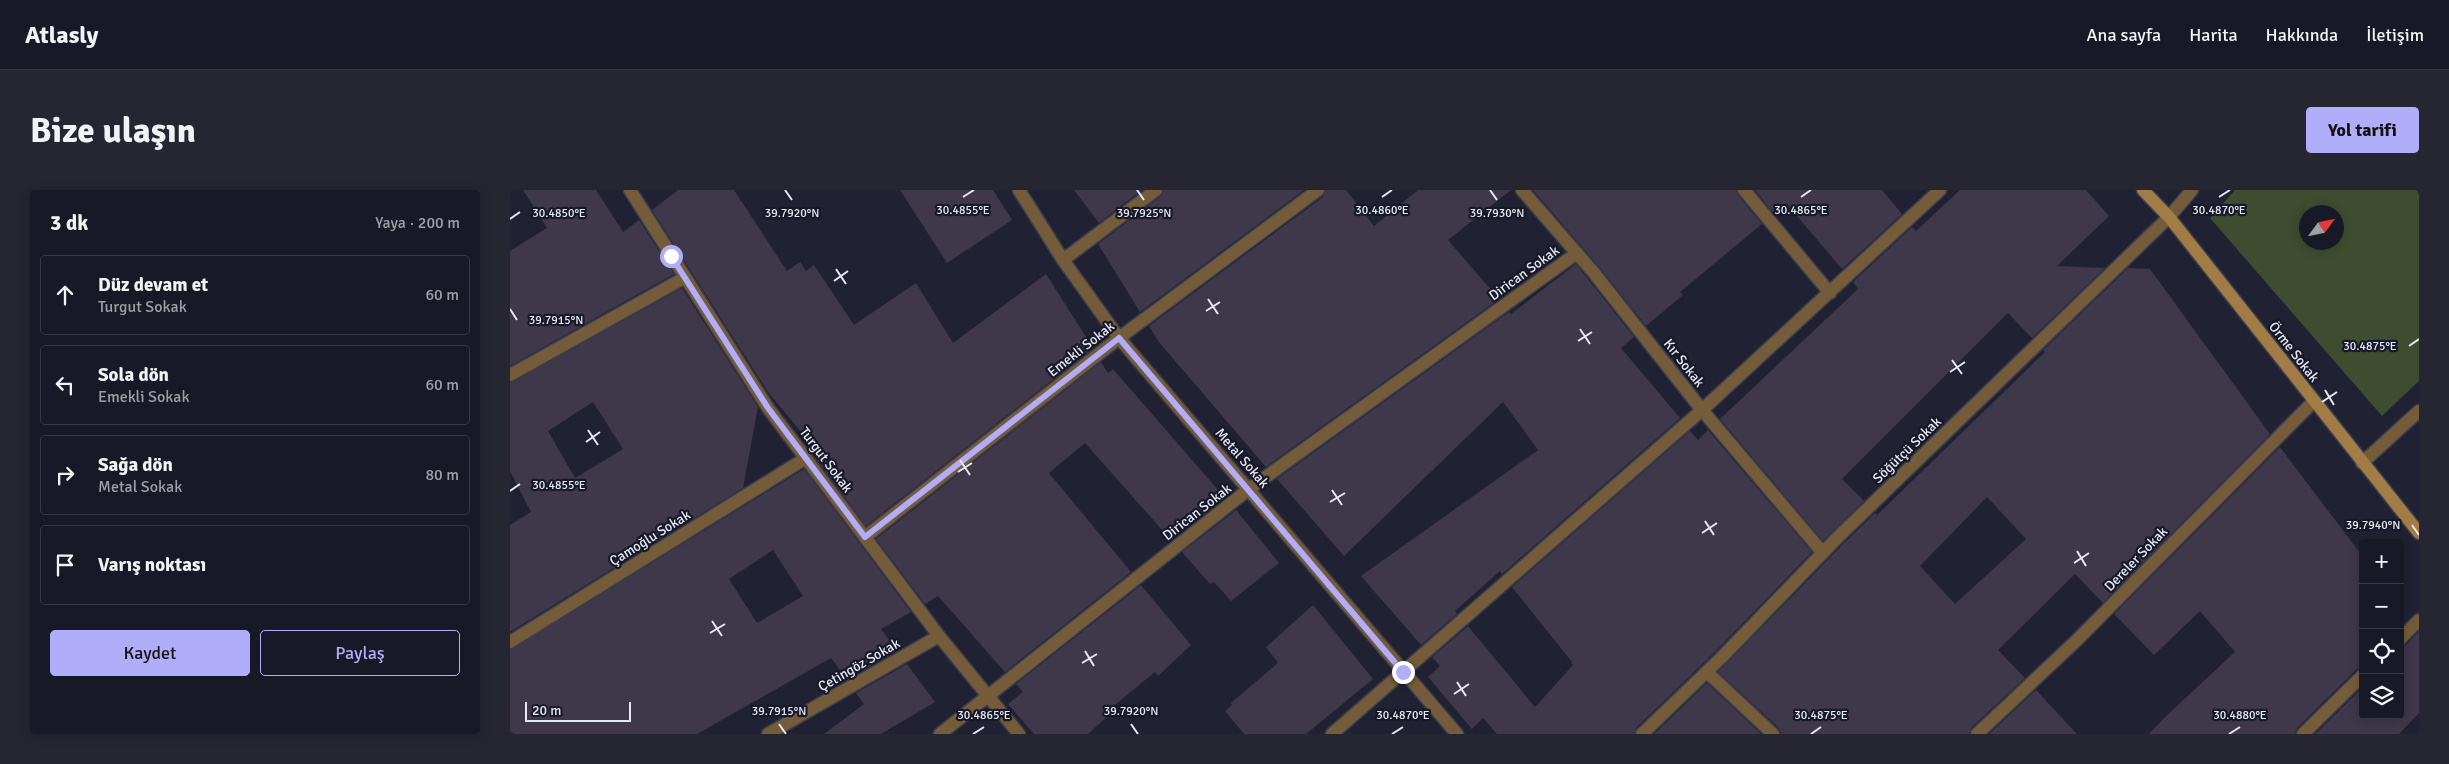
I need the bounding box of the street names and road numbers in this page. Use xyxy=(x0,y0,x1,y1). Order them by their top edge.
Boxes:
street label: Dirican Sokak xyxy=(1486,242,1562,304)
street label: Emekli Sokak xyxy=(1044,318,1118,380)
street label: Örme Sokak xyxy=(2265,318,2323,386)
street label: Kır Sokak xyxy=(1660,335,1708,391)
street label: Söğütçü Sokak xyxy=(1869,413,1945,487)
street label: Turgut Sokak xyxy=(796,424,856,496)
street label: Metal Sokak xyxy=(1211,425,1273,491)
street label: Dirican Sokak xyxy=(1159,480,1235,544)
street label: Çamoğlu Sokak xyxy=(606,506,694,570)
street label: Dereler Sokak xyxy=(2101,523,2171,595)
street label: Çetingöz Sokak xyxy=(815,635,903,695)

